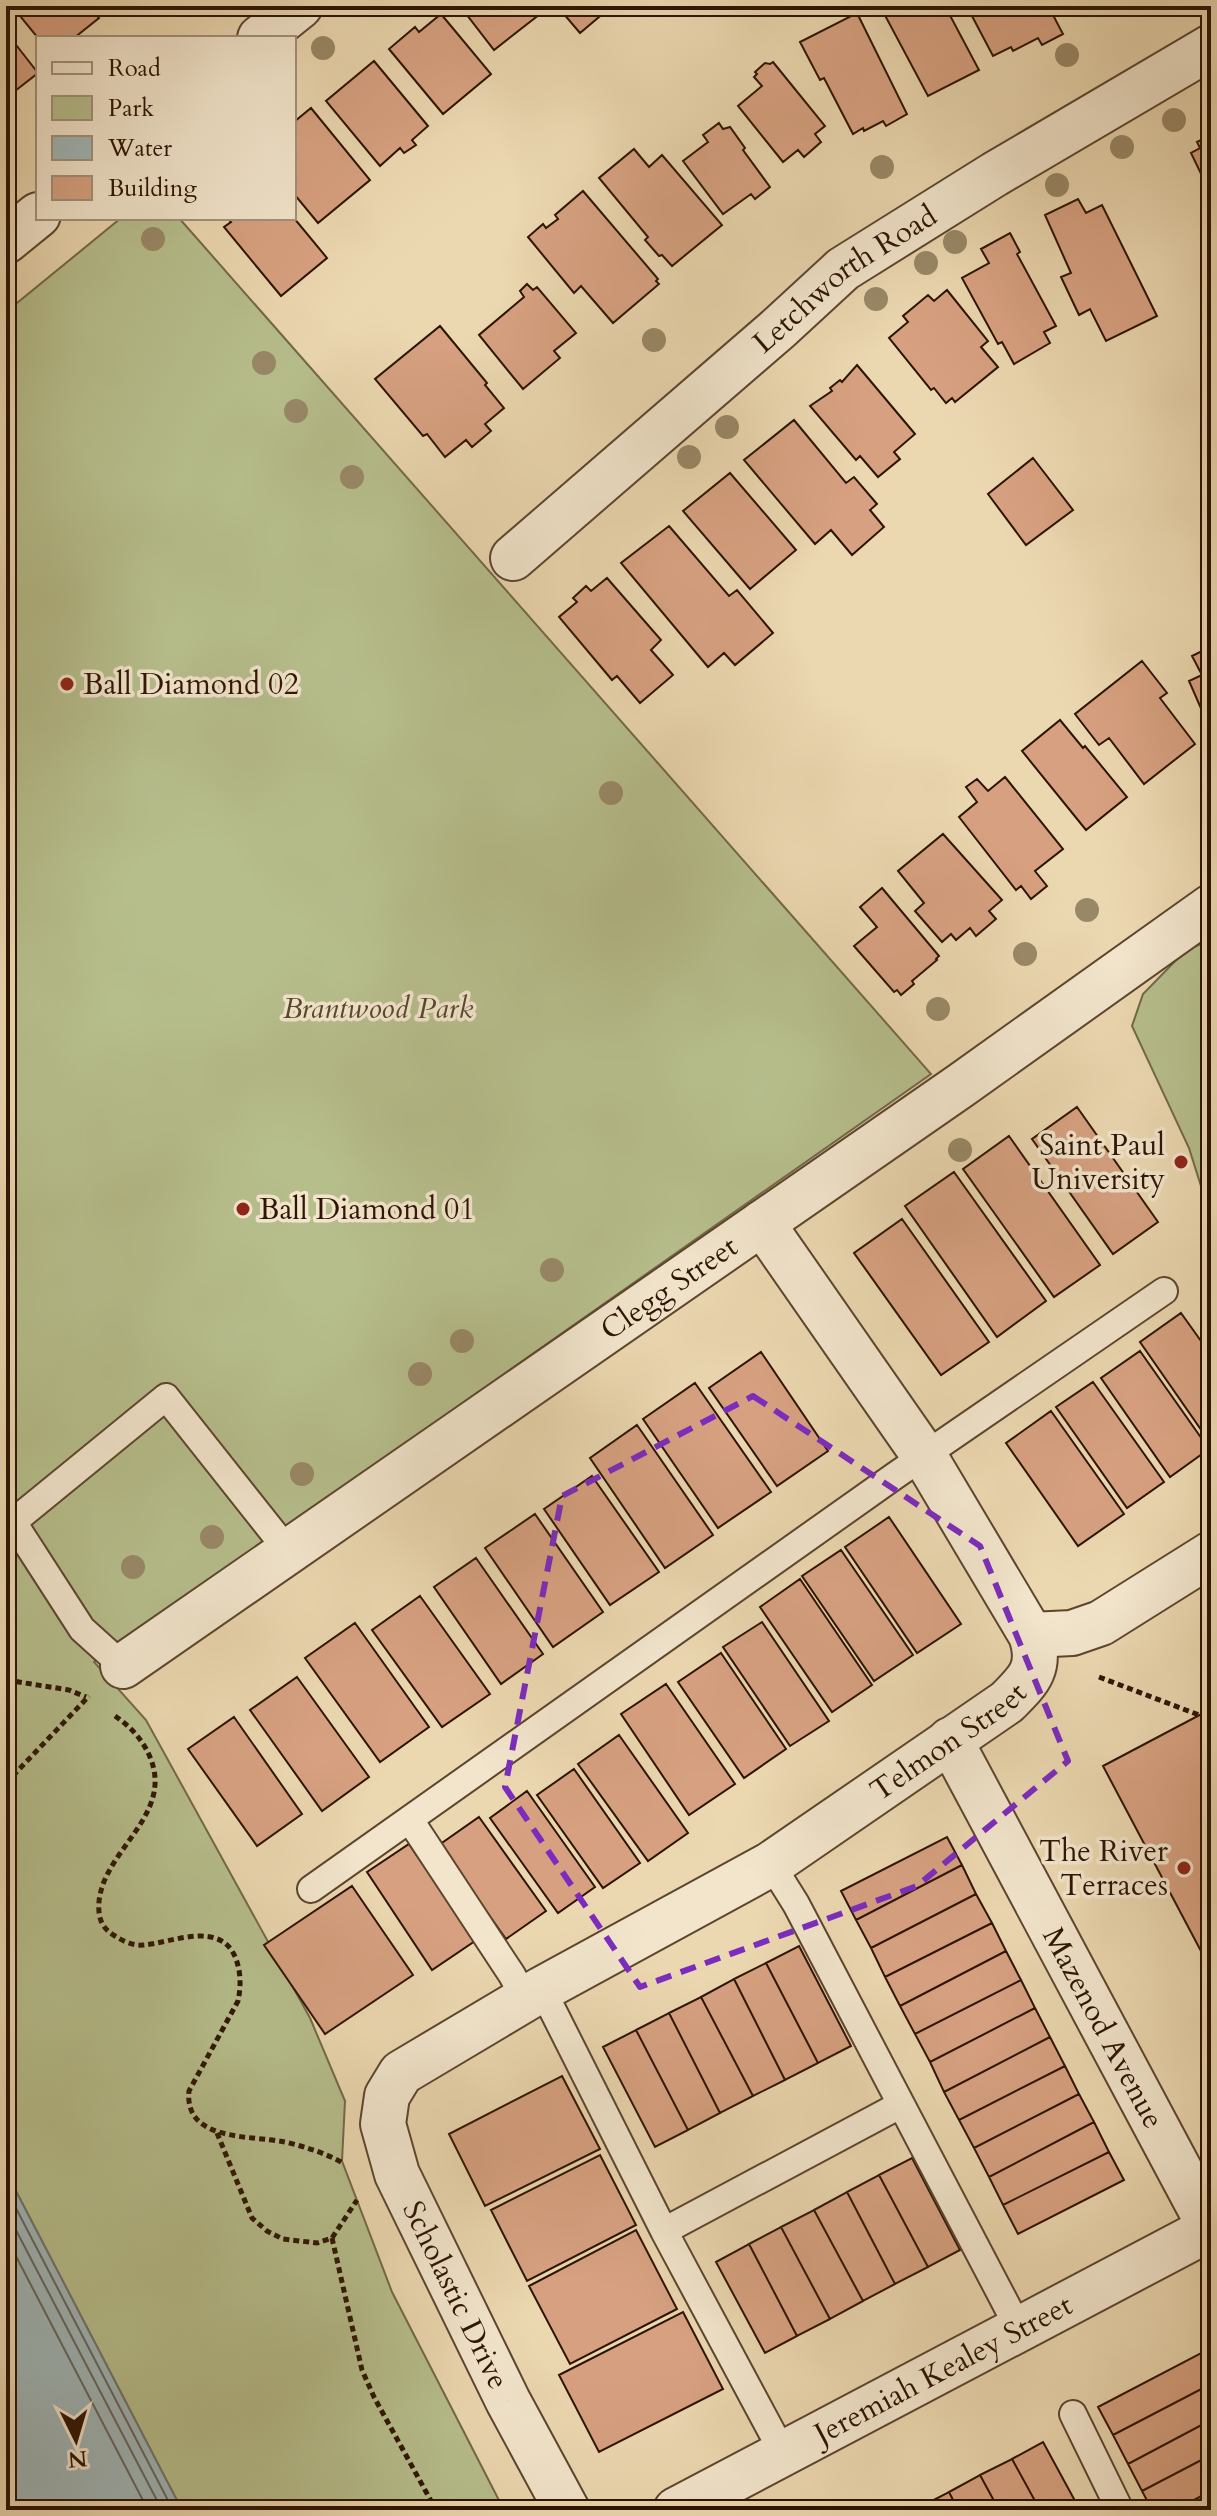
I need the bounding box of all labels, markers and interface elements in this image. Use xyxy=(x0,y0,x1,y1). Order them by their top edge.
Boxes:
legend xyxy=(36,36,296,220)
text: Road xyxy=(108,52,161,85)
text: Park xyxy=(108,92,154,125)
text: Water xyxy=(107,132,172,165)
text: Building xyxy=(108,172,198,205)
street label: Letchworth Road xyxy=(744,196,945,363)
place label: Ball Diamond 02 xyxy=(83,664,299,705)
marker: Ball Diamond 02 xyxy=(58,675,76,693)
park label: Brantwood Park xyxy=(283,988,473,1029)
place label: Saint Paul University xyxy=(1031,1125,1165,1200)
marker: Saint Paul University xyxy=(1172,1153,1190,1171)
place label: Ball Diamond 01 xyxy=(259,1189,475,1230)
marker: Ball Diamond 01 xyxy=(234,1200,252,1218)
street label: Clegg Street xyxy=(592,1226,746,1350)
street label: Telmon Street xyxy=(862,1673,1037,1811)
place label: The River Terraces xyxy=(1039,1831,1168,1906)
marker: The River Terraces xyxy=(1175,1859,1193,1877)
street label: Mazenod Avenue xyxy=(1033,1920,1174,2136)
street label: Scholastic Drive xyxy=(392,2194,519,2396)
street label: Jeremiah Kealey Street xyxy=(804,2285,1080,2456)
north arrow xyxy=(36,2400,116,2480)
text: N xyxy=(67,2443,88,2475)

